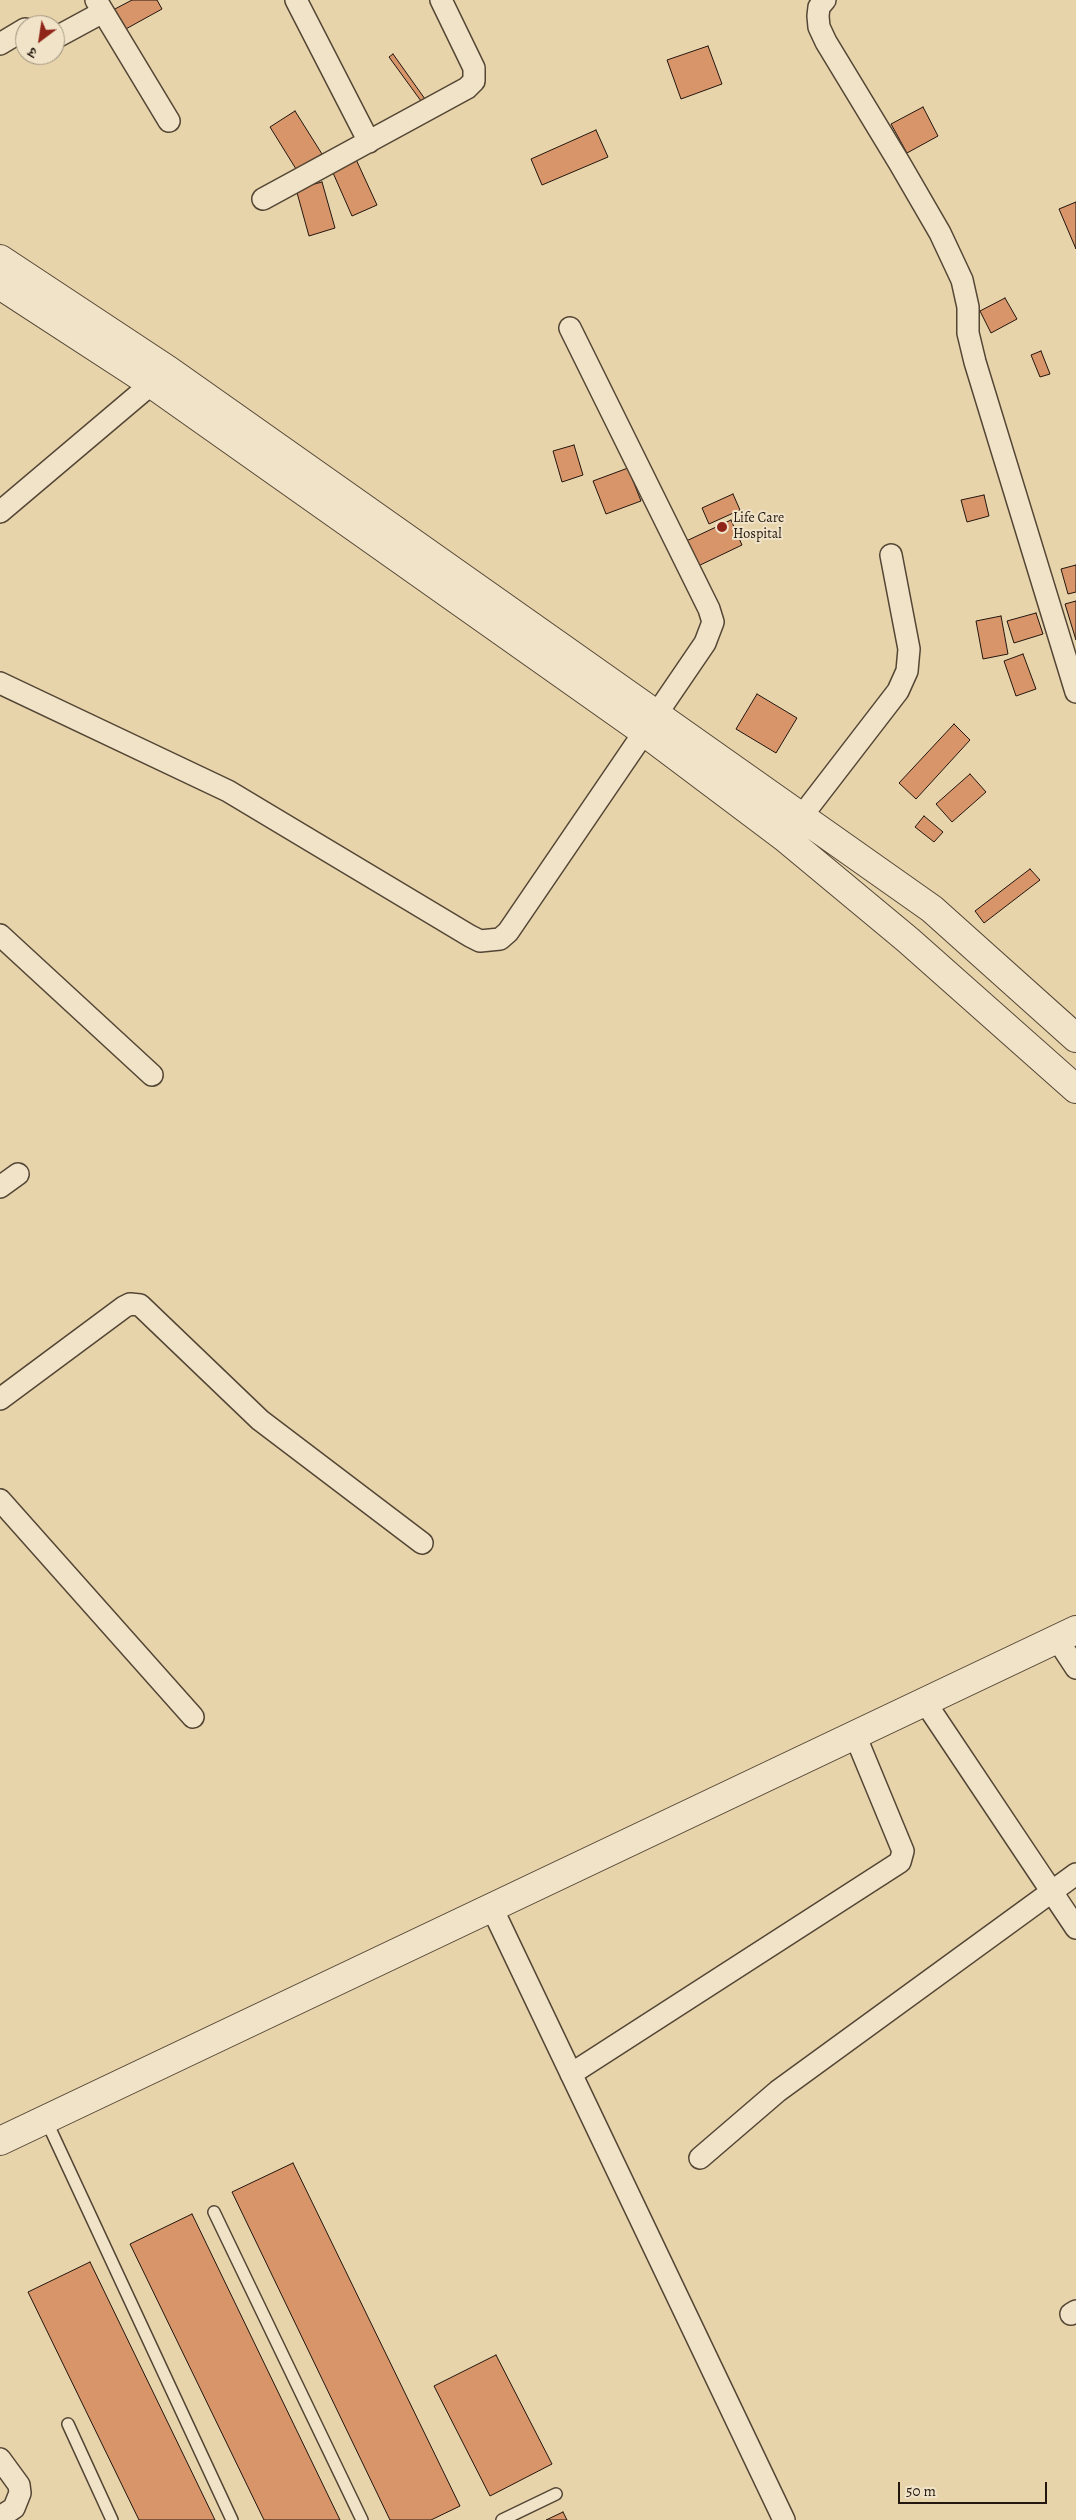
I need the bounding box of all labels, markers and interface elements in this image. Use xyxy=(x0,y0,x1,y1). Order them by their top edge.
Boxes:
north arrow xyxy=(15,15,65,65)
text: उ xyxy=(25,42,40,62)
place label: Life Care Hospital xyxy=(733,511,784,544)
marker: Life Care Hospital xyxy=(715,520,729,534)
scale bar xyxy=(901,2472,1050,2504)
text: 50 m xyxy=(906,2481,936,2501)

